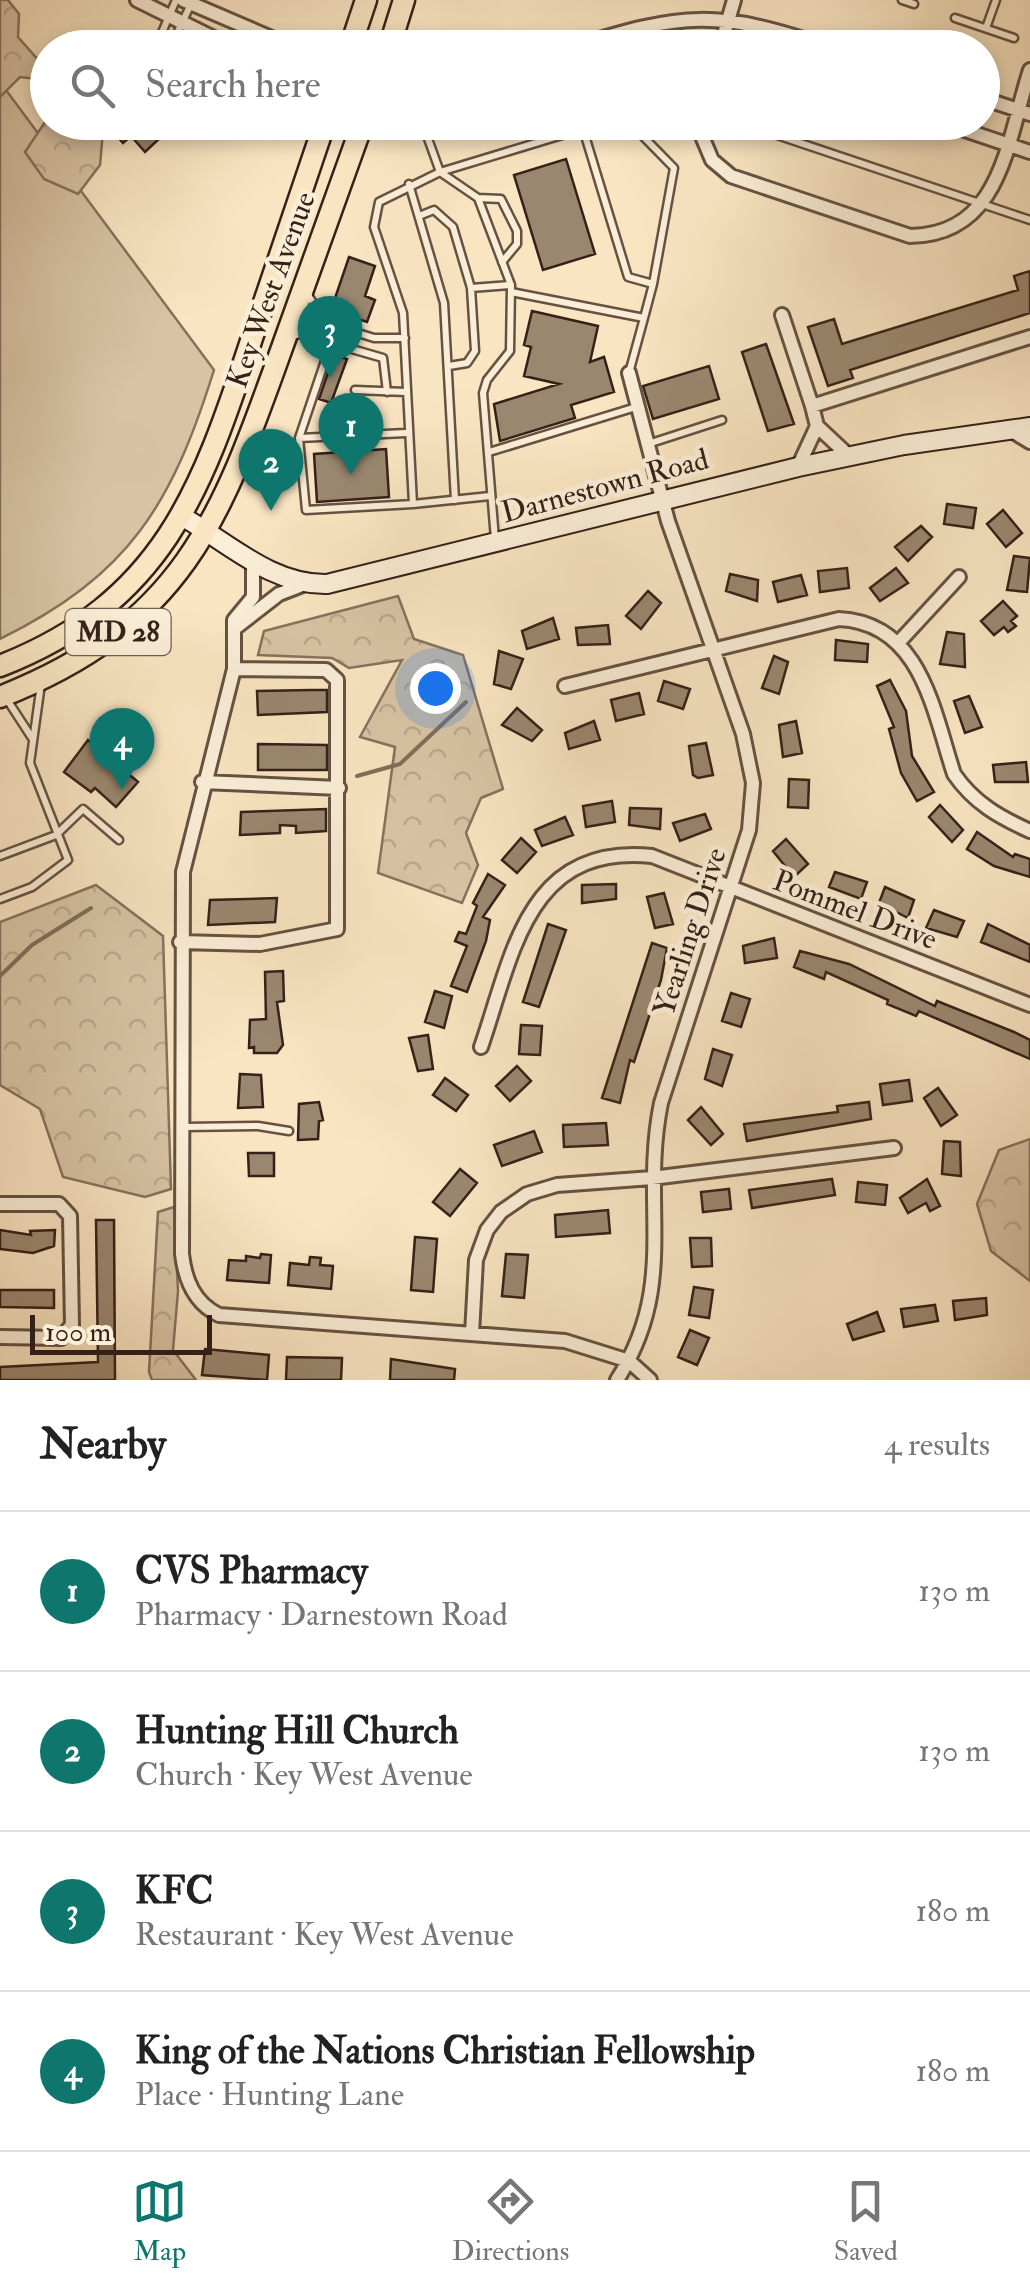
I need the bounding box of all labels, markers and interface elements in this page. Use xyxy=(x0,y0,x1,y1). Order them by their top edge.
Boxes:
search box xyxy=(30,30,1000,140)
icon: search xyxy=(65,58,120,113)
text: Search here xyxy=(145,61,321,109)
street label: Key West Avenue xyxy=(218,187,324,393)
pin: 3 xyxy=(298,296,362,378)
pin: 1 xyxy=(318,392,384,475)
pin: 2 xyxy=(238,428,304,511)
street label: Darnestown Road xyxy=(497,440,713,531)
road number: MD 28 xyxy=(66,609,170,655)
your location xyxy=(410,663,461,714)
pin: 4 xyxy=(90,708,154,790)
street label: Yearling Drive xyxy=(645,843,735,1021)
street label: Pommel Drive xyxy=(768,862,942,958)
scale bar xyxy=(30,1310,212,1354)
text: 100 m xyxy=(45,1315,111,1350)
text: Nearby xyxy=(40,1419,166,1471)
text: 4 results xyxy=(884,1425,990,1465)
text: CVS Pharmacy xyxy=(135,1547,368,1595)
text: 1 xyxy=(67,1571,78,1611)
text: 130 m xyxy=(918,1571,990,1611)
text: Pharmacy · Darnestown Road xyxy=(135,1595,508,1635)
text: Hunting Hill Church xyxy=(135,1707,459,1755)
text: 2 xyxy=(64,1731,81,1771)
text: 130 m xyxy=(918,1731,990,1771)
text: Church · Key West Avenue xyxy=(135,1755,473,1795)
text: KFC xyxy=(135,1867,213,1915)
text: 3 xyxy=(66,1891,79,1931)
text: 180 m xyxy=(916,1891,990,1931)
text: Restaurant · Key West Avenue xyxy=(135,1915,514,1955)
text: King of the Nations Christian Fellowship xyxy=(135,2027,755,2075)
text: 4 xyxy=(64,2051,81,2091)
text: 180 m xyxy=(916,2051,990,2091)
text: Place · Hunting Lane xyxy=(135,2075,404,2115)
tab: Map xyxy=(132,2174,187,2269)
tab: Directions xyxy=(452,2174,569,2269)
tab: Saved xyxy=(834,2174,898,2269)

